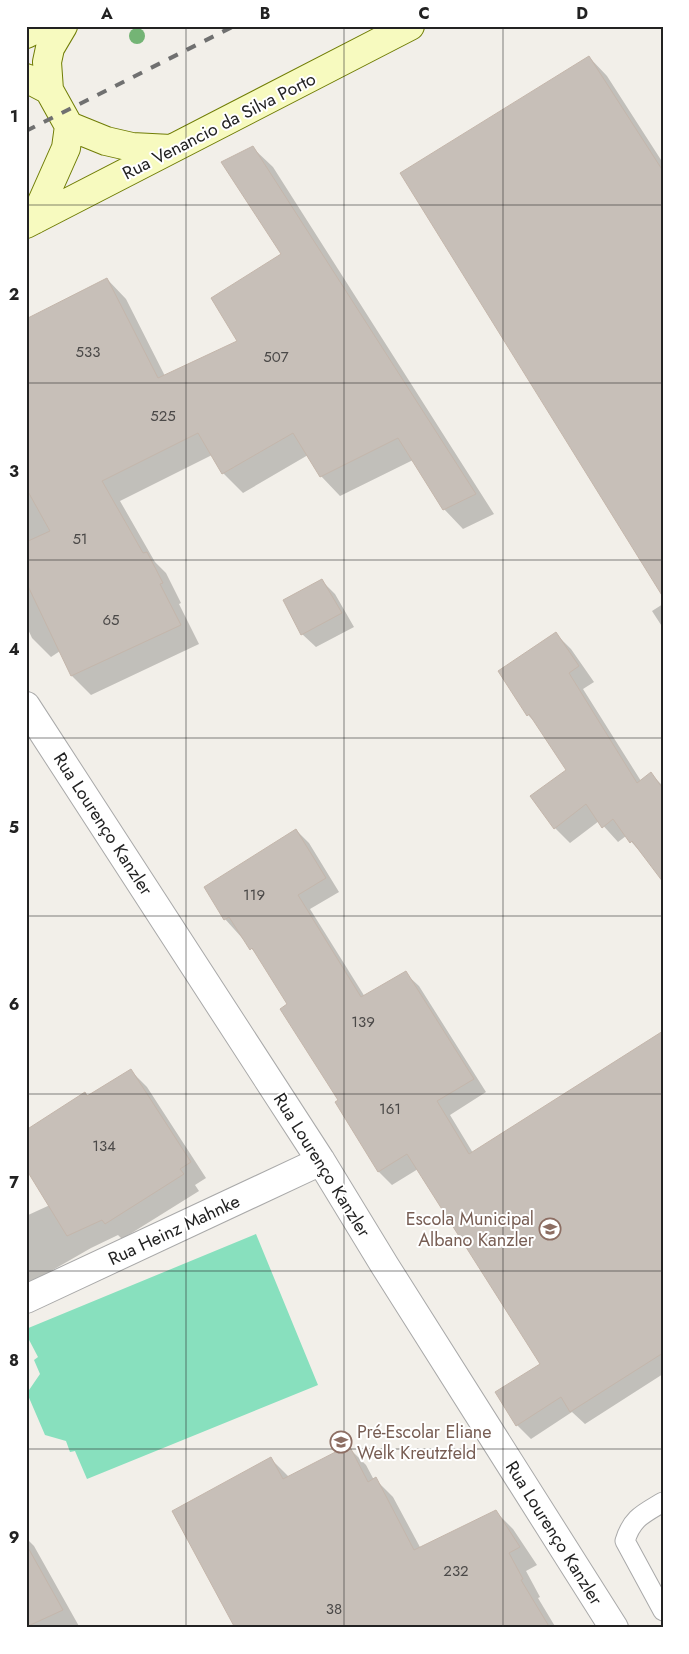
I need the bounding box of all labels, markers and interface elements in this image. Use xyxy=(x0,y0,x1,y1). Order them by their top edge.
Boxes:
text: A xyxy=(100,2,113,25)
text: B xyxy=(260,2,270,25)
text: C xyxy=(418,2,430,25)
text: D xyxy=(576,2,588,25)
street label: Rua Venancio da Silva Porto xyxy=(118,66,320,186)
text: 1 xyxy=(10,105,18,128)
text: 2 xyxy=(9,283,19,306)
house number: 533 xyxy=(76,341,100,363)
house number: 507 xyxy=(263,346,289,368)
house number: 525 xyxy=(150,405,176,427)
text: 3 xyxy=(9,460,19,483)
house number: 51 xyxy=(72,528,88,550)
house number: 65 xyxy=(102,609,120,631)
text: 4 xyxy=(8,638,20,661)
street label: Rua Lourenço Kanzler xyxy=(47,747,159,901)
text: 5 xyxy=(9,816,19,839)
house number: 119 xyxy=(243,884,265,906)
text: 6 xyxy=(9,993,19,1016)
house number: 139 xyxy=(351,1011,375,1033)
street label: Rua Lourenço Kanzler xyxy=(267,1088,377,1243)
house number: 161 xyxy=(379,1098,401,1120)
house number: 134 xyxy=(92,1135,116,1157)
text: 7 xyxy=(9,1171,19,1194)
street label: Rua Heinz Mahnke xyxy=(104,1188,244,1272)
place label: Escola Municipal Albano Kanzler xyxy=(406,1206,535,1253)
school or university icon: Escola Municipal Albano Kanzler xyxy=(538,1217,562,1241)
text: 8 xyxy=(9,1349,19,1372)
place label: Pré-Escolar Eliane Welk Kreutzfeld xyxy=(357,1419,492,1466)
school or university icon: Pré-Escolar Eliane Welk Kreutzfeld xyxy=(329,1430,353,1454)
street label: Rua Lourenço Kanzler xyxy=(499,1456,609,1611)
text: 9 xyxy=(9,1526,19,1549)
house number: 232 xyxy=(443,1560,469,1582)
house number: 38 xyxy=(326,1598,342,1620)

